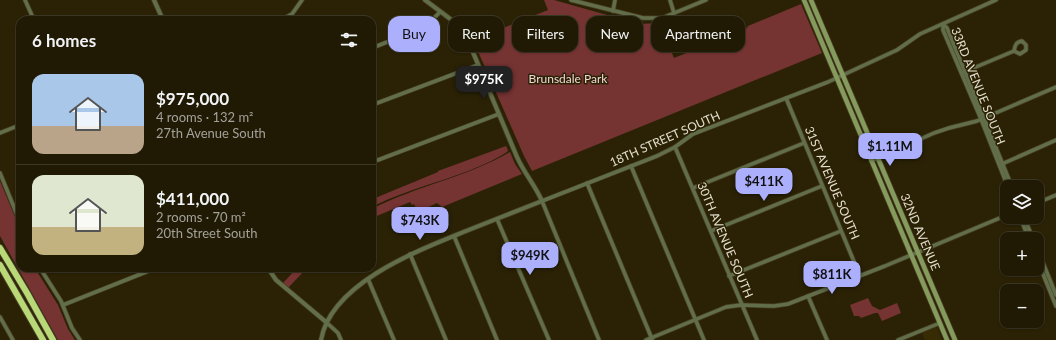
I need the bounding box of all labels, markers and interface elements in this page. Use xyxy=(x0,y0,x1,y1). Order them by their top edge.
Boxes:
chip: Buy xyxy=(388,16,440,52)
chip: Rent xyxy=(448,16,504,52)
chip: Filters xyxy=(512,16,578,52)
chip: New xyxy=(586,16,643,52)
chip: Apartment xyxy=(651,16,745,52)
street label: 33RD AVENUE SOUTH xyxy=(948,25,1009,147)
icon: filters xyxy=(338,29,360,51)
text: 6 homes xyxy=(32,30,96,51)
pin: $975K xyxy=(456,66,512,100)
text: $975K xyxy=(464,71,504,87)
park label: Brunsdale Park xyxy=(529,71,608,86)
text: $975,000 xyxy=(156,88,229,109)
icon: home xyxy=(64,90,112,138)
street label: 18TH STREET SOUTH xyxy=(607,107,722,170)
text: 4 rooms · 132 m² xyxy=(156,109,253,125)
street label: 31ST AVENUE SOUTH xyxy=(802,124,863,242)
text: 27th Avenue South xyxy=(156,125,266,141)
pin: $1.11M xyxy=(857,133,923,167)
text: $1.11M xyxy=(867,138,913,154)
pin: $411K xyxy=(736,168,792,202)
text: $411K xyxy=(744,173,784,189)
street label: 30TH AVENUE SOUTH xyxy=(694,180,757,300)
map controls xyxy=(1000,180,1044,328)
button: layers xyxy=(1000,180,1044,224)
text: $411,000 xyxy=(156,188,229,209)
icon: home xyxy=(64,191,112,239)
street label: 32ND AVENUE xyxy=(897,191,943,273)
pin: $743K xyxy=(392,207,448,241)
text: 2 rooms · 70 m² xyxy=(156,209,246,225)
text: $743K xyxy=(400,212,440,228)
text: 20th Street South xyxy=(156,225,257,241)
button: + xyxy=(1000,232,1044,276)
pin: $949K xyxy=(502,242,558,276)
text: $949K xyxy=(510,247,550,263)
pin: $811K xyxy=(804,261,860,295)
text: $811K xyxy=(812,266,852,282)
button: − xyxy=(1000,284,1044,328)

